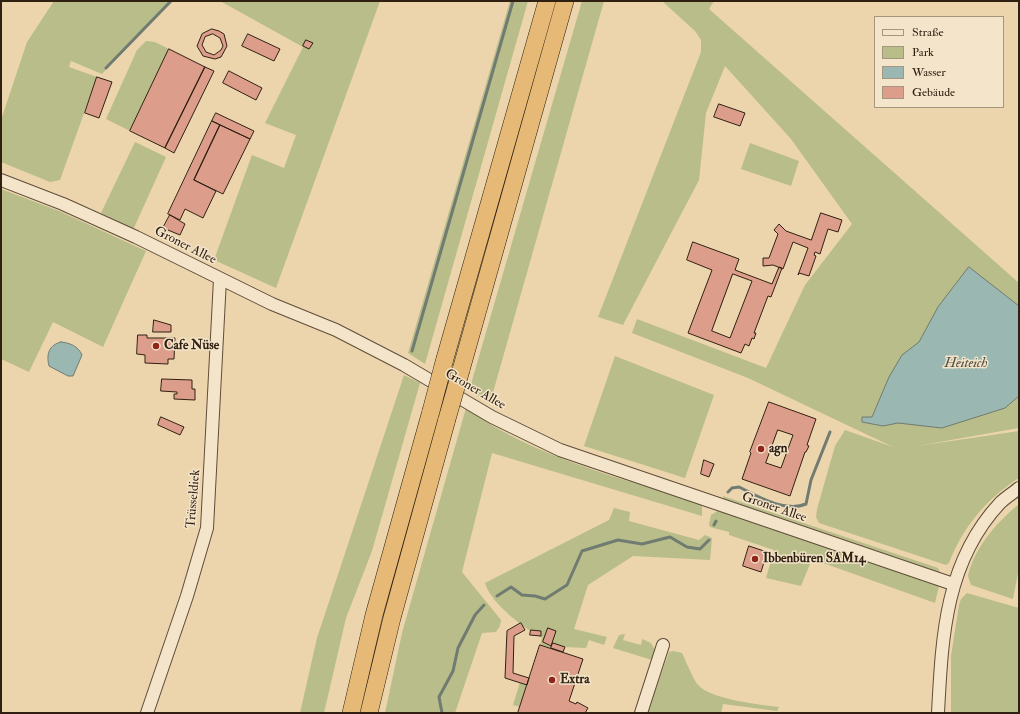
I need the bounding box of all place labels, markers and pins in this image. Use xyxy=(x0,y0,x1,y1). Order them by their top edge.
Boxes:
place label: Cafe Nüse xyxy=(164,338,219,354)
marker: Cafe Nüse xyxy=(151,341,161,351)
place label: agn xyxy=(769,441,787,457)
marker: agn xyxy=(756,444,766,454)
place label: Ibbenbüren SAM14 xyxy=(763,551,866,567)
marker: Ibbenbüren SAM14 xyxy=(750,554,760,564)
place label: Extra xyxy=(560,672,590,688)
marker: Extra xyxy=(547,675,557,685)

